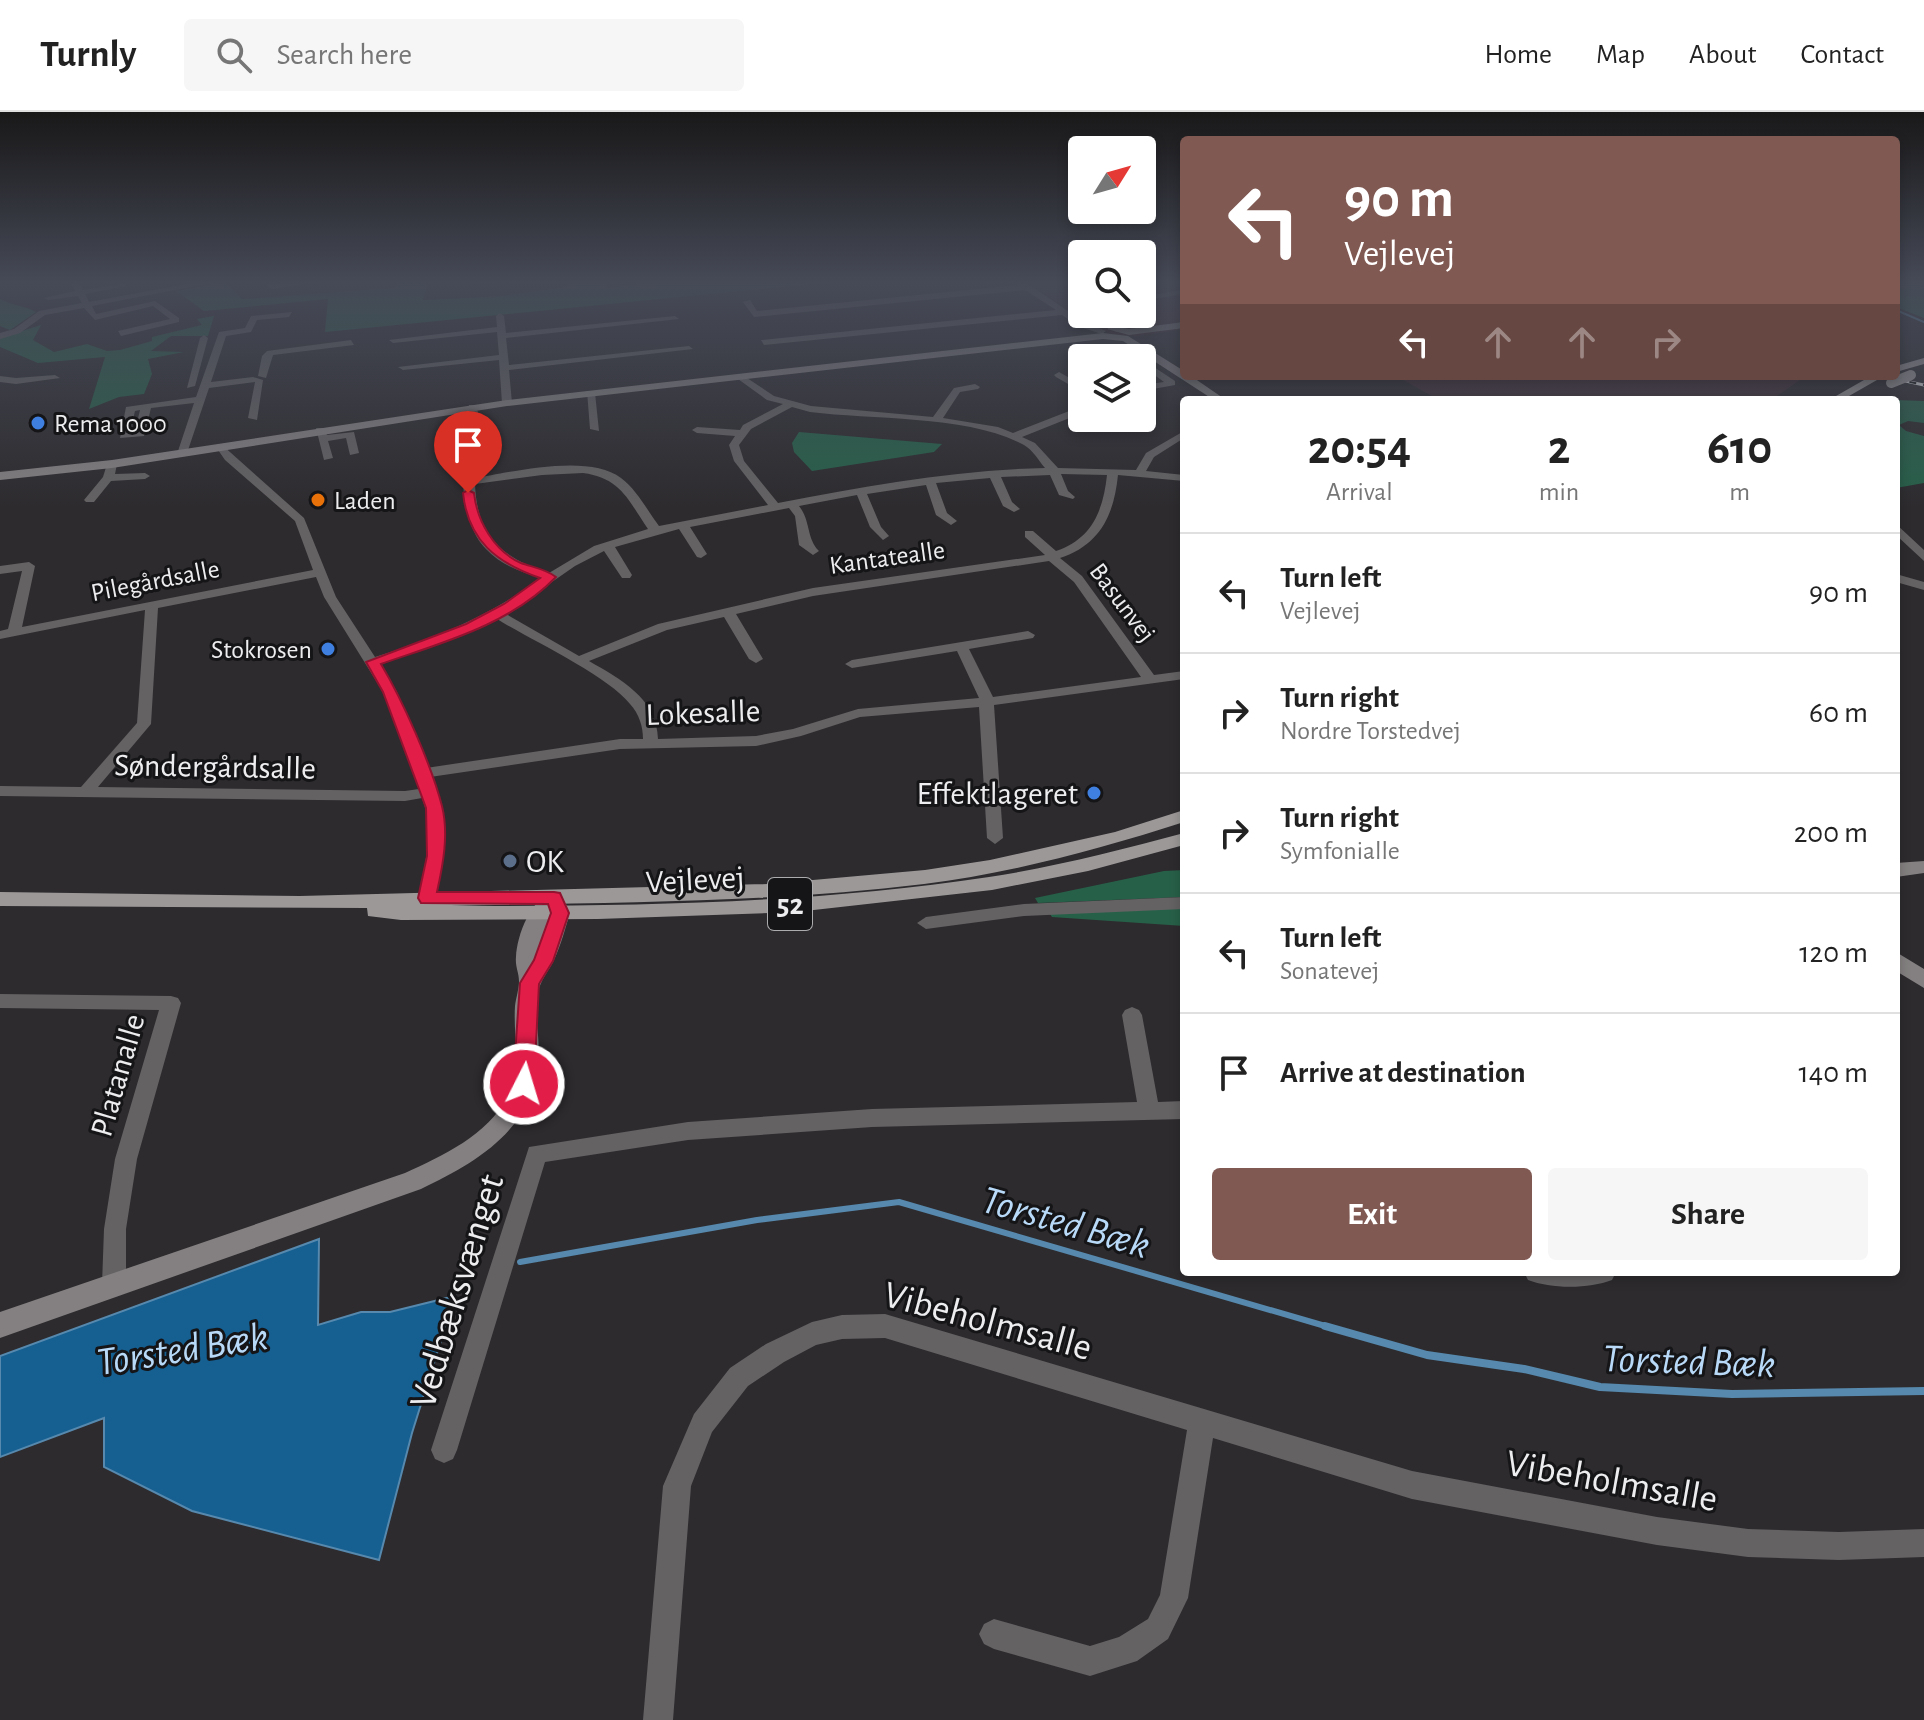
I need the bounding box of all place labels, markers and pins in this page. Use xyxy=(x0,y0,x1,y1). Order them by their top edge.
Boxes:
place label: Rema 1000 xyxy=(54,411,167,437)
pin xyxy=(434,411,502,493)
marker: Rema 1000 xyxy=(29,414,47,432)
place label: Laden xyxy=(334,488,396,514)
marker: Laden xyxy=(309,491,327,509)
place label: Stokrosen xyxy=(211,637,312,663)
marker: Stokrosen xyxy=(319,640,337,658)
place label: Effektlageret xyxy=(917,778,1078,810)
marker: Effektlageret xyxy=(1085,784,1103,802)
place label: OK xyxy=(526,846,564,878)
marker: OK xyxy=(501,852,519,870)

